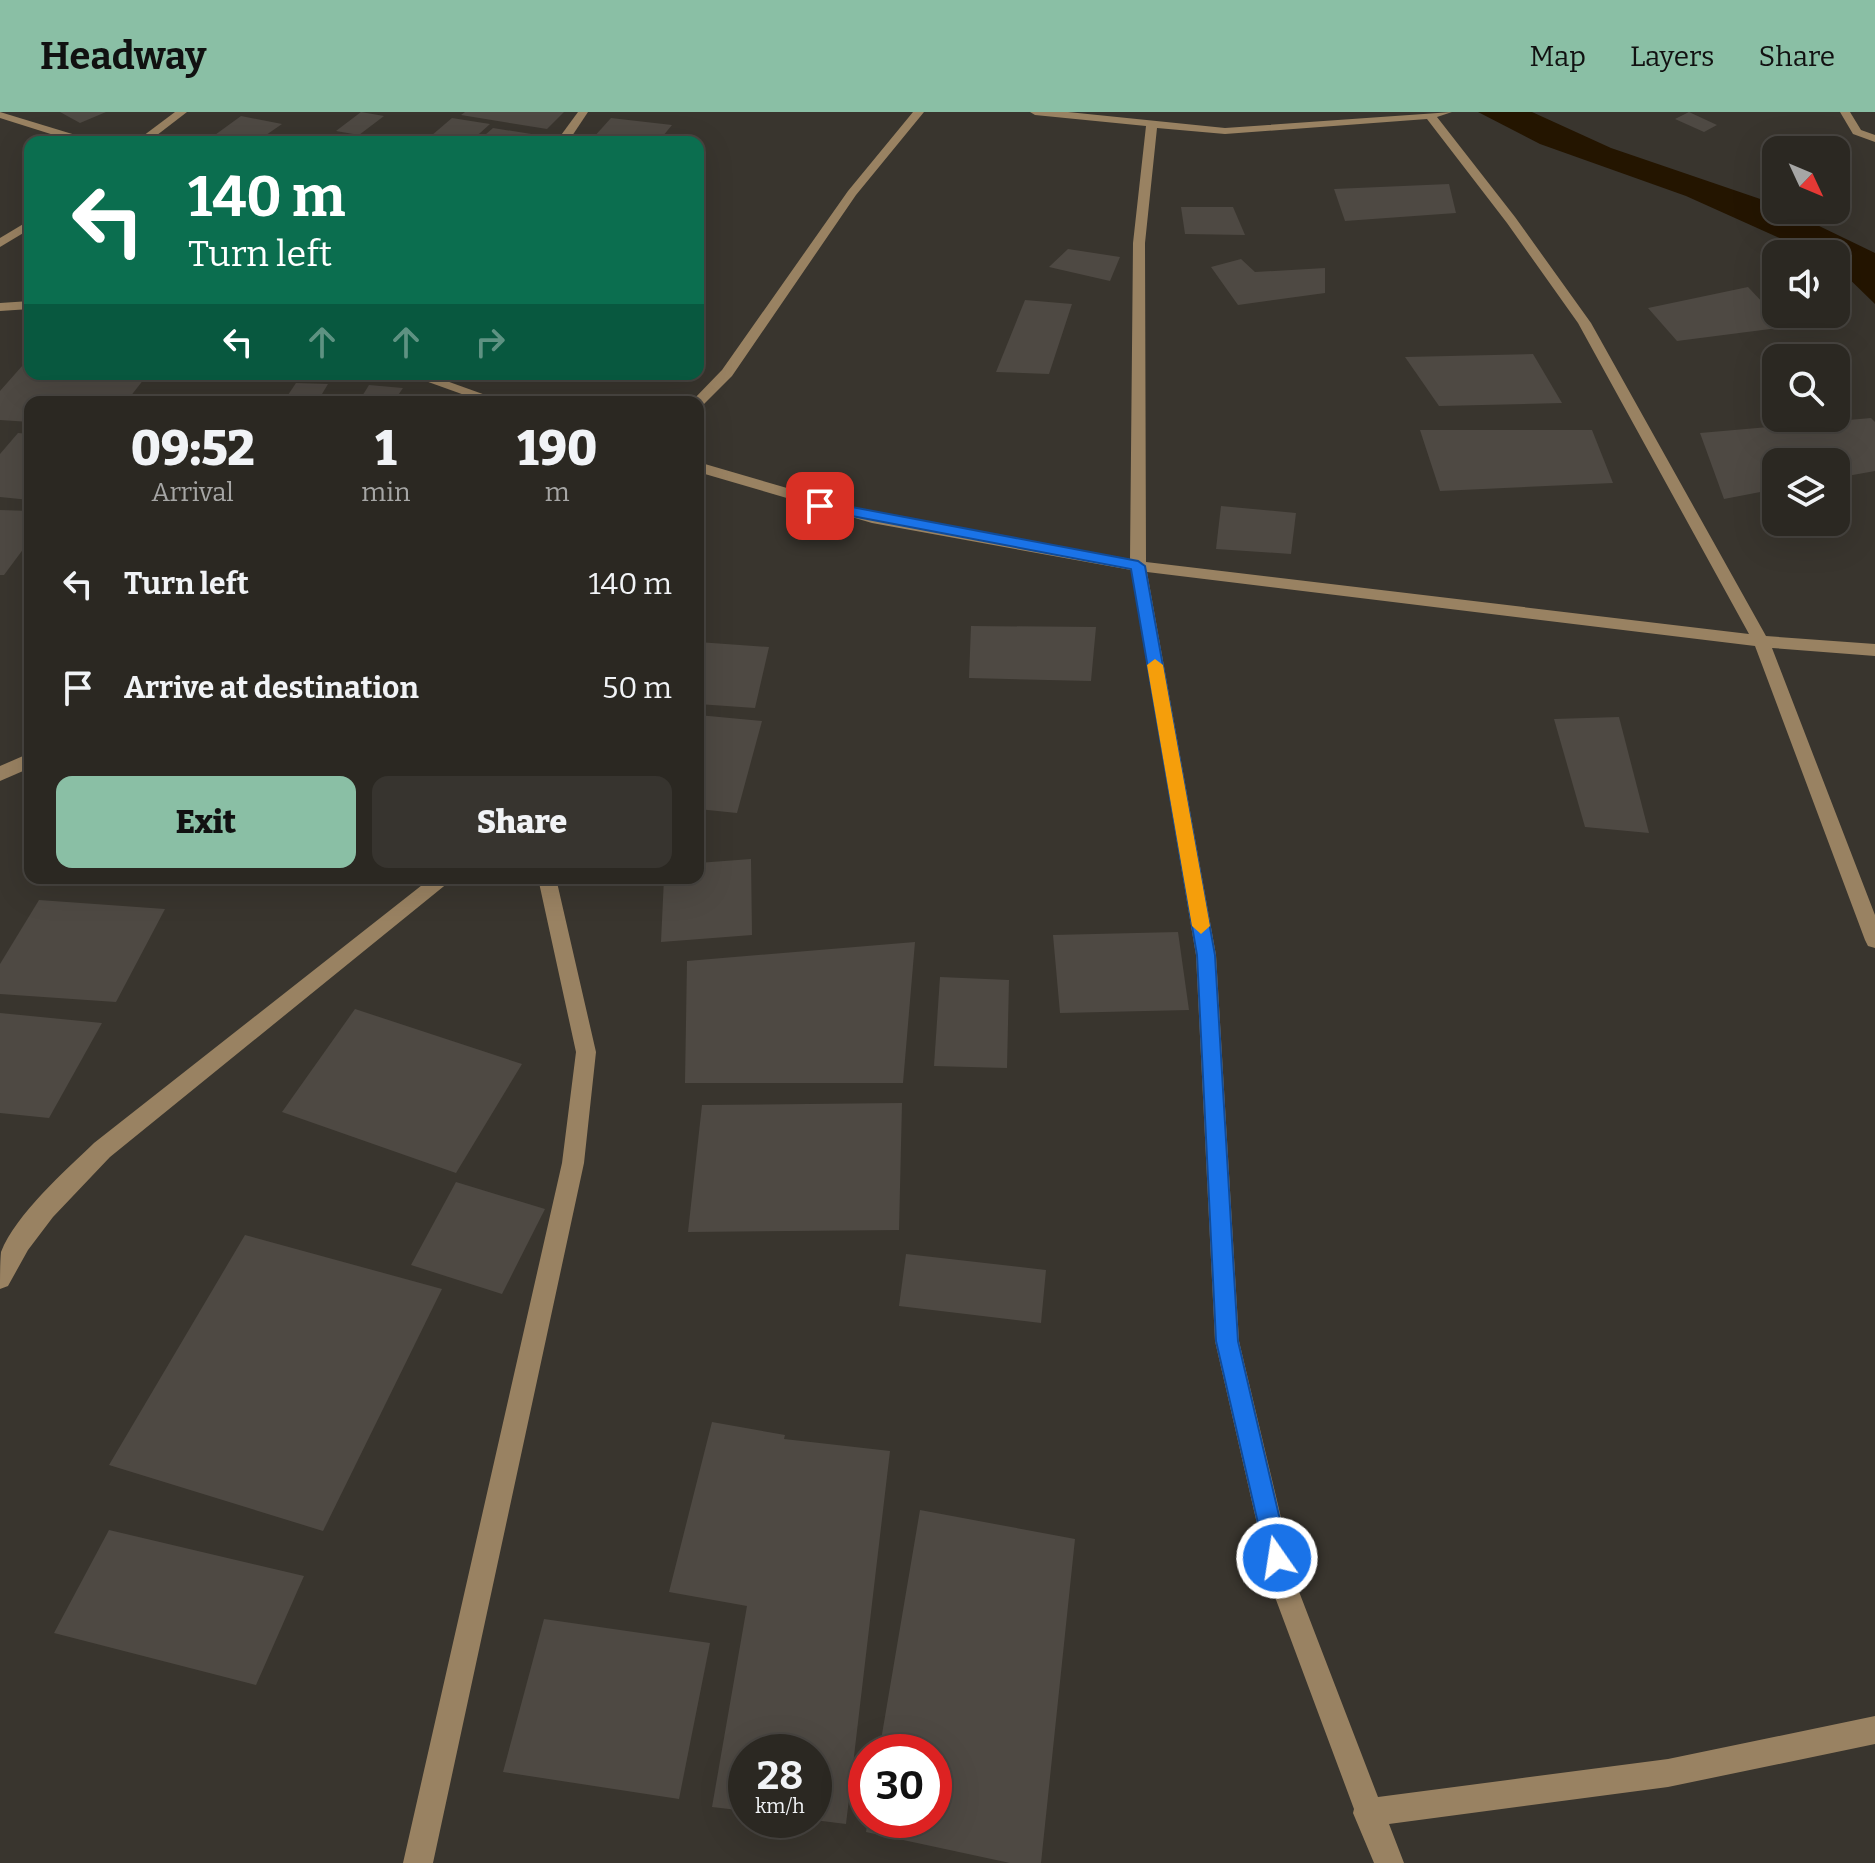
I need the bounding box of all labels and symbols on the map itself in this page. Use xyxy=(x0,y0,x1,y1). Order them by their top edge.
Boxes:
north arrow xyxy=(1762,136,1850,224)
pin xyxy=(786,472,854,540)
position arrow xyxy=(1235,1516,1319,1600)
speed limit sign: 30 xyxy=(848,1734,952,1838)

